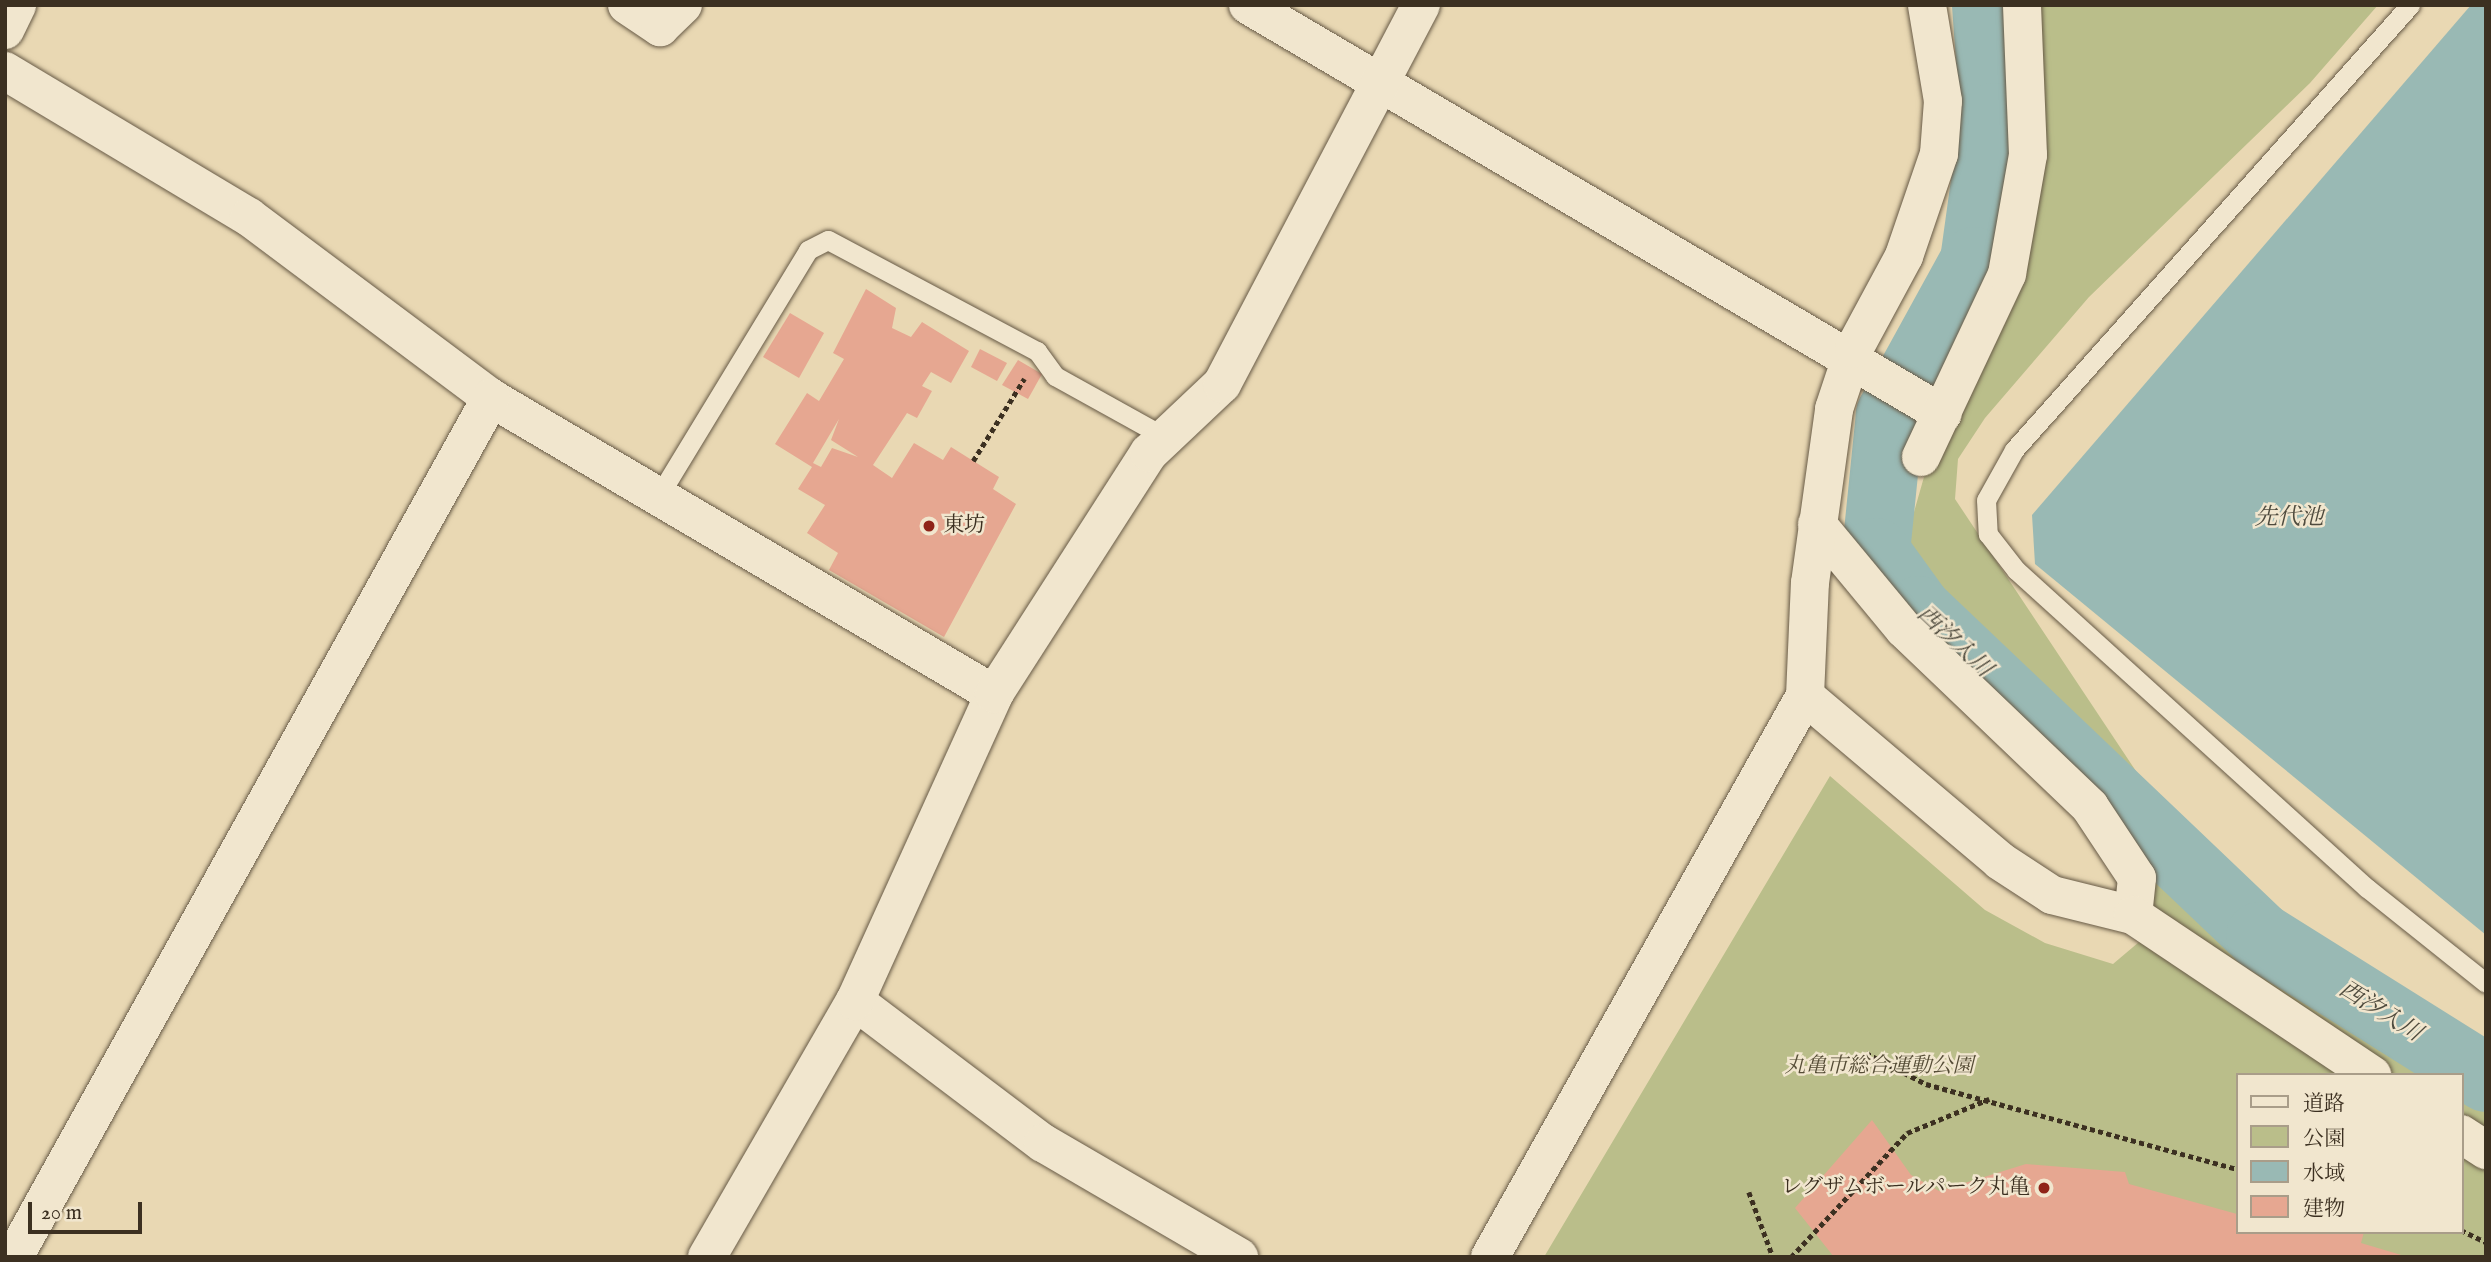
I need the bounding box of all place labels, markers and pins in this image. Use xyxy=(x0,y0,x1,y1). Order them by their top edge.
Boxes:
place label: 東坊 xyxy=(943,513,985,539)
marker: 東坊 xyxy=(921,518,937,534)
place label: レグザムボールパーク丸亀 xyxy=(1778,1175,2030,1201)
marker: レグザムボールパーク丸亀 xyxy=(2036,1180,2052,1196)

